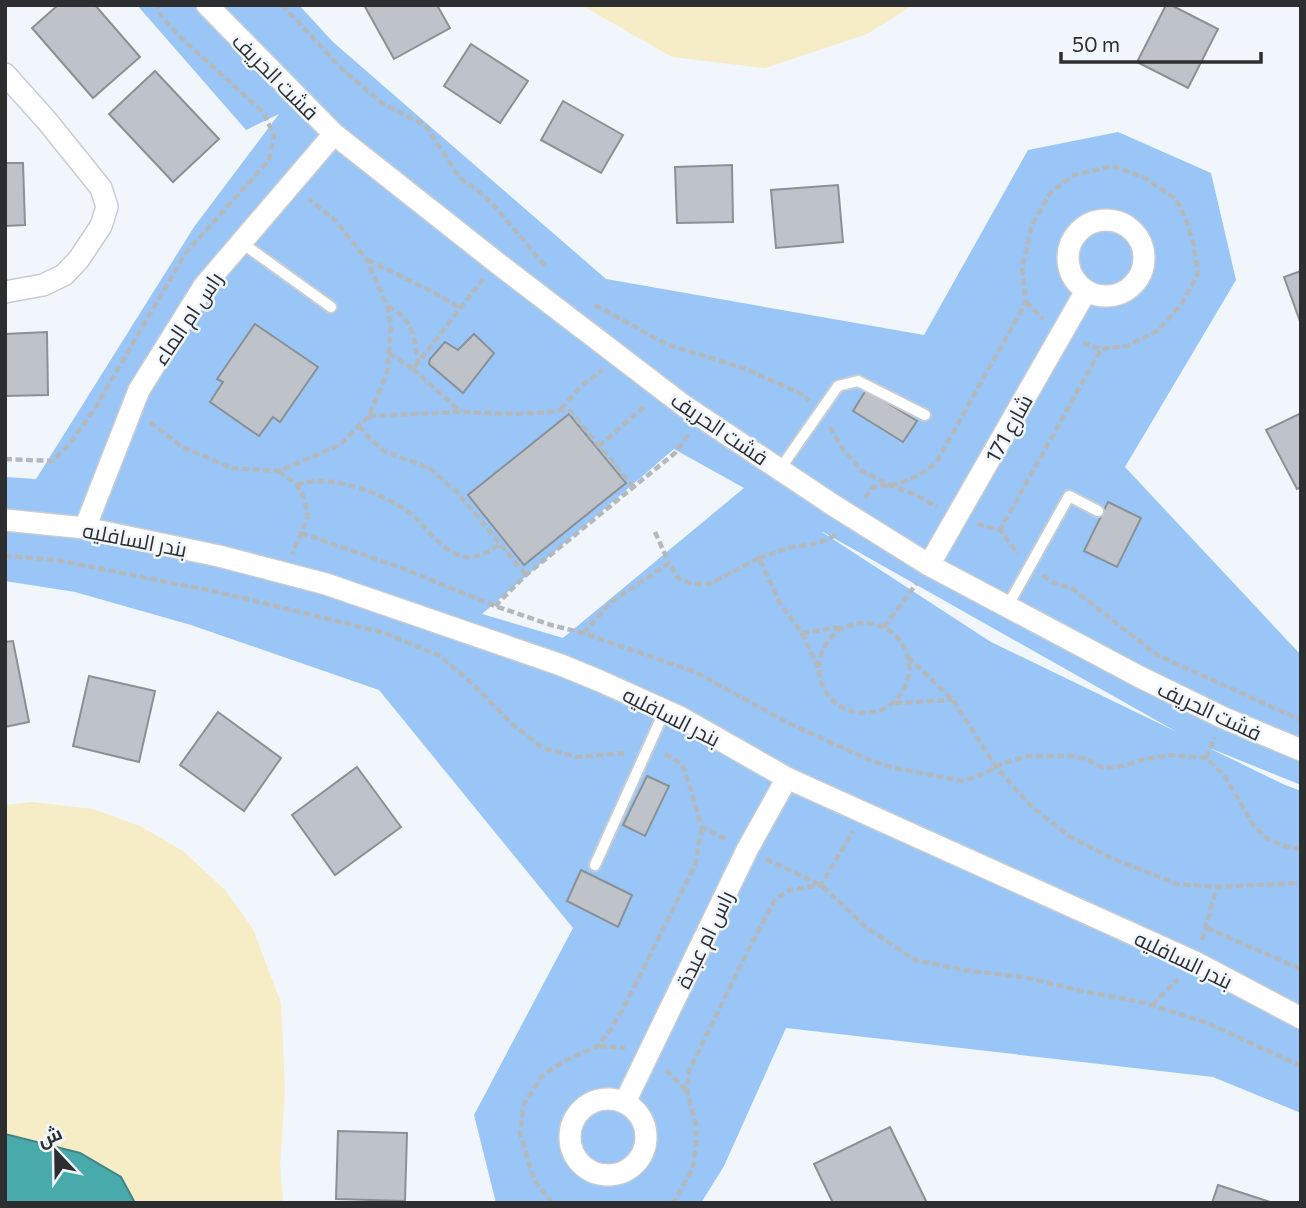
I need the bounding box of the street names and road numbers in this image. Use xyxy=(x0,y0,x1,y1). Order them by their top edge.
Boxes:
street label: فشت الحريف xyxy=(227,28,324,125)
street label: راس ام الماء xyxy=(147,267,230,371)
street label: فشت الحريف xyxy=(666,386,773,470)
street label: شارع 171 xyxy=(979,390,1039,468)
street label: بندر السافليه xyxy=(81,517,189,562)
street label: فشت الحريف xyxy=(1154,675,1266,746)
street label: بندر السافليه xyxy=(619,681,725,752)
street label: راس ام عبدة xyxy=(670,886,741,993)
street label: بندر السافليه xyxy=(1131,925,1237,994)

